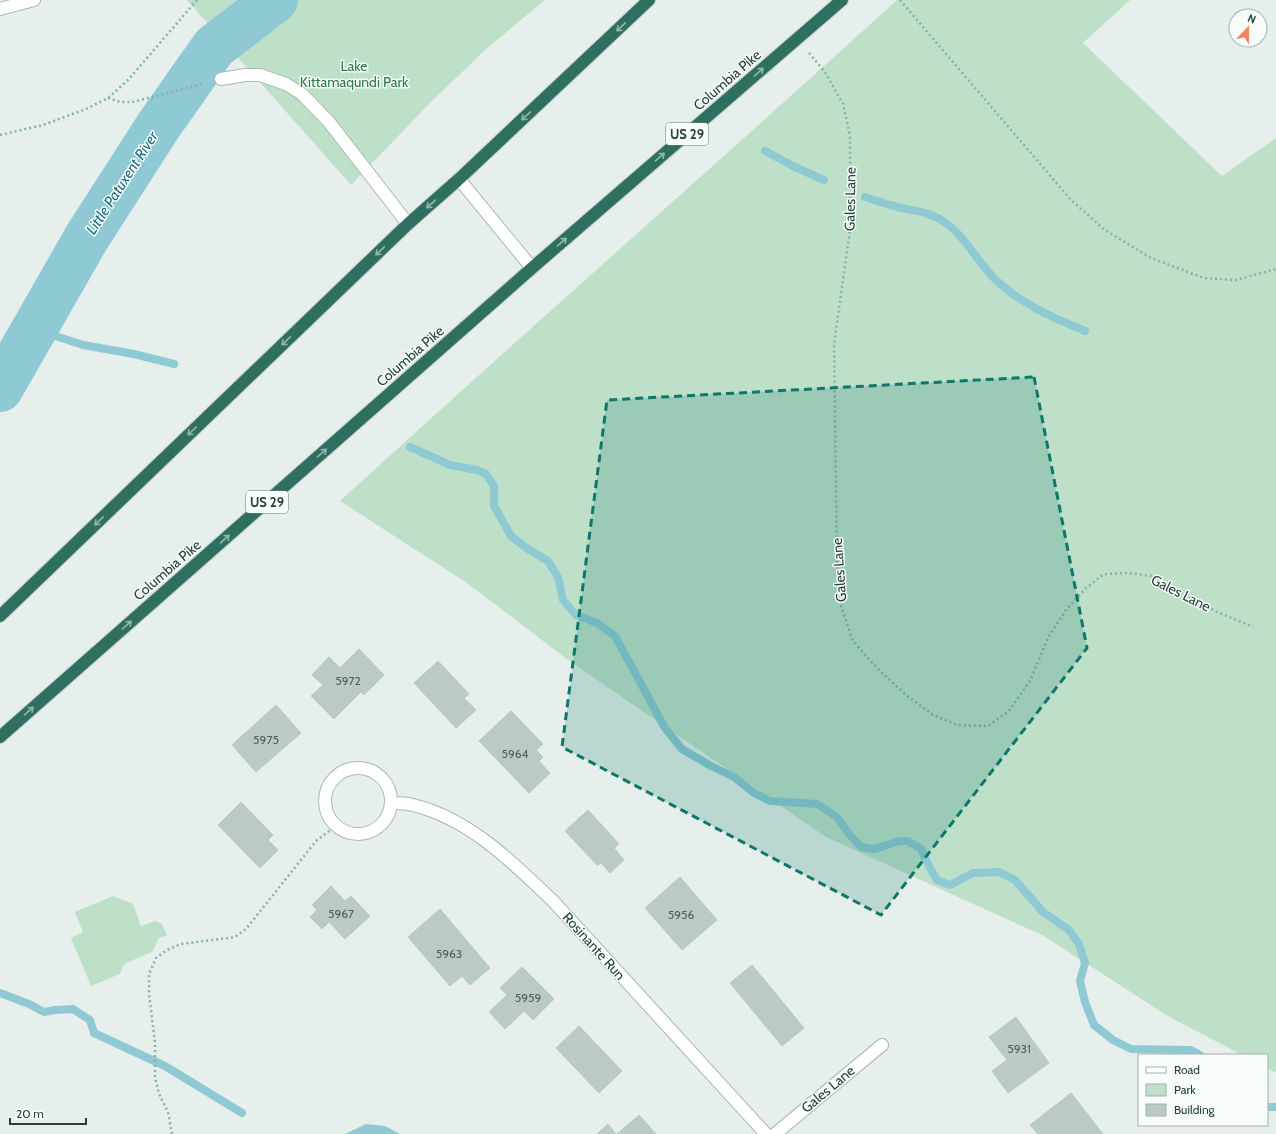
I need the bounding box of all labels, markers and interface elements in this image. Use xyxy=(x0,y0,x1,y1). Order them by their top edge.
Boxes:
north arrow xyxy=(1228,8,1268,48)
text: N xyxy=(1246,11,1258,27)
one-way arrow xyxy=(616,22,626,32)
street label: Columbia Pike xyxy=(690,46,764,114)
park label: Lake Kittamaqundi Park xyxy=(300,57,409,91)
one-way arrow xyxy=(754,68,764,77)
one-way arrow xyxy=(522,111,532,120)
road number: US 29 xyxy=(666,123,708,145)
water label: Little Patuxent River xyxy=(82,127,163,238)
one-way arrow xyxy=(655,153,666,162)
street label: Gales Lane xyxy=(840,167,860,231)
one-way arrow xyxy=(425,199,436,208)
one-way arrow xyxy=(557,238,567,247)
one-way arrow xyxy=(375,246,385,256)
street label: Columbia Pike xyxy=(373,322,447,390)
one-way arrow xyxy=(281,336,291,346)
one-way arrow xyxy=(187,426,197,436)
one-way arrow xyxy=(317,449,327,458)
road number: US 29 xyxy=(246,491,288,513)
one-way arrow xyxy=(94,516,104,526)
one-way arrow xyxy=(219,535,230,544)
street label: Columbia Pike xyxy=(130,536,204,604)
street label: Gales Lane xyxy=(828,537,850,603)
street label: Gales Lane xyxy=(1148,570,1214,616)
one-way arrow xyxy=(122,620,132,630)
house number: 5972 xyxy=(335,673,361,688)
one-way arrow xyxy=(24,706,35,715)
house number: 5975 xyxy=(253,732,279,747)
house number: 5964 xyxy=(501,746,529,761)
house number: 5967 xyxy=(328,906,354,921)
house number: 5956 xyxy=(668,907,694,922)
street label: Rosinante Run xyxy=(559,908,629,984)
house number: 5963 xyxy=(436,946,462,961)
house number: 5959 xyxy=(515,990,541,1005)
house number: 5931 xyxy=(1007,1041,1031,1056)
legend xyxy=(1138,1054,1268,1126)
street label: Gales Lane xyxy=(798,1061,858,1117)
text: Road xyxy=(1174,1062,1200,1077)
text: Park xyxy=(1174,1082,1196,1097)
scale bar xyxy=(10,1100,86,1126)
text: Building xyxy=(1174,1102,1216,1117)
text: 20 m xyxy=(16,1106,44,1121)

